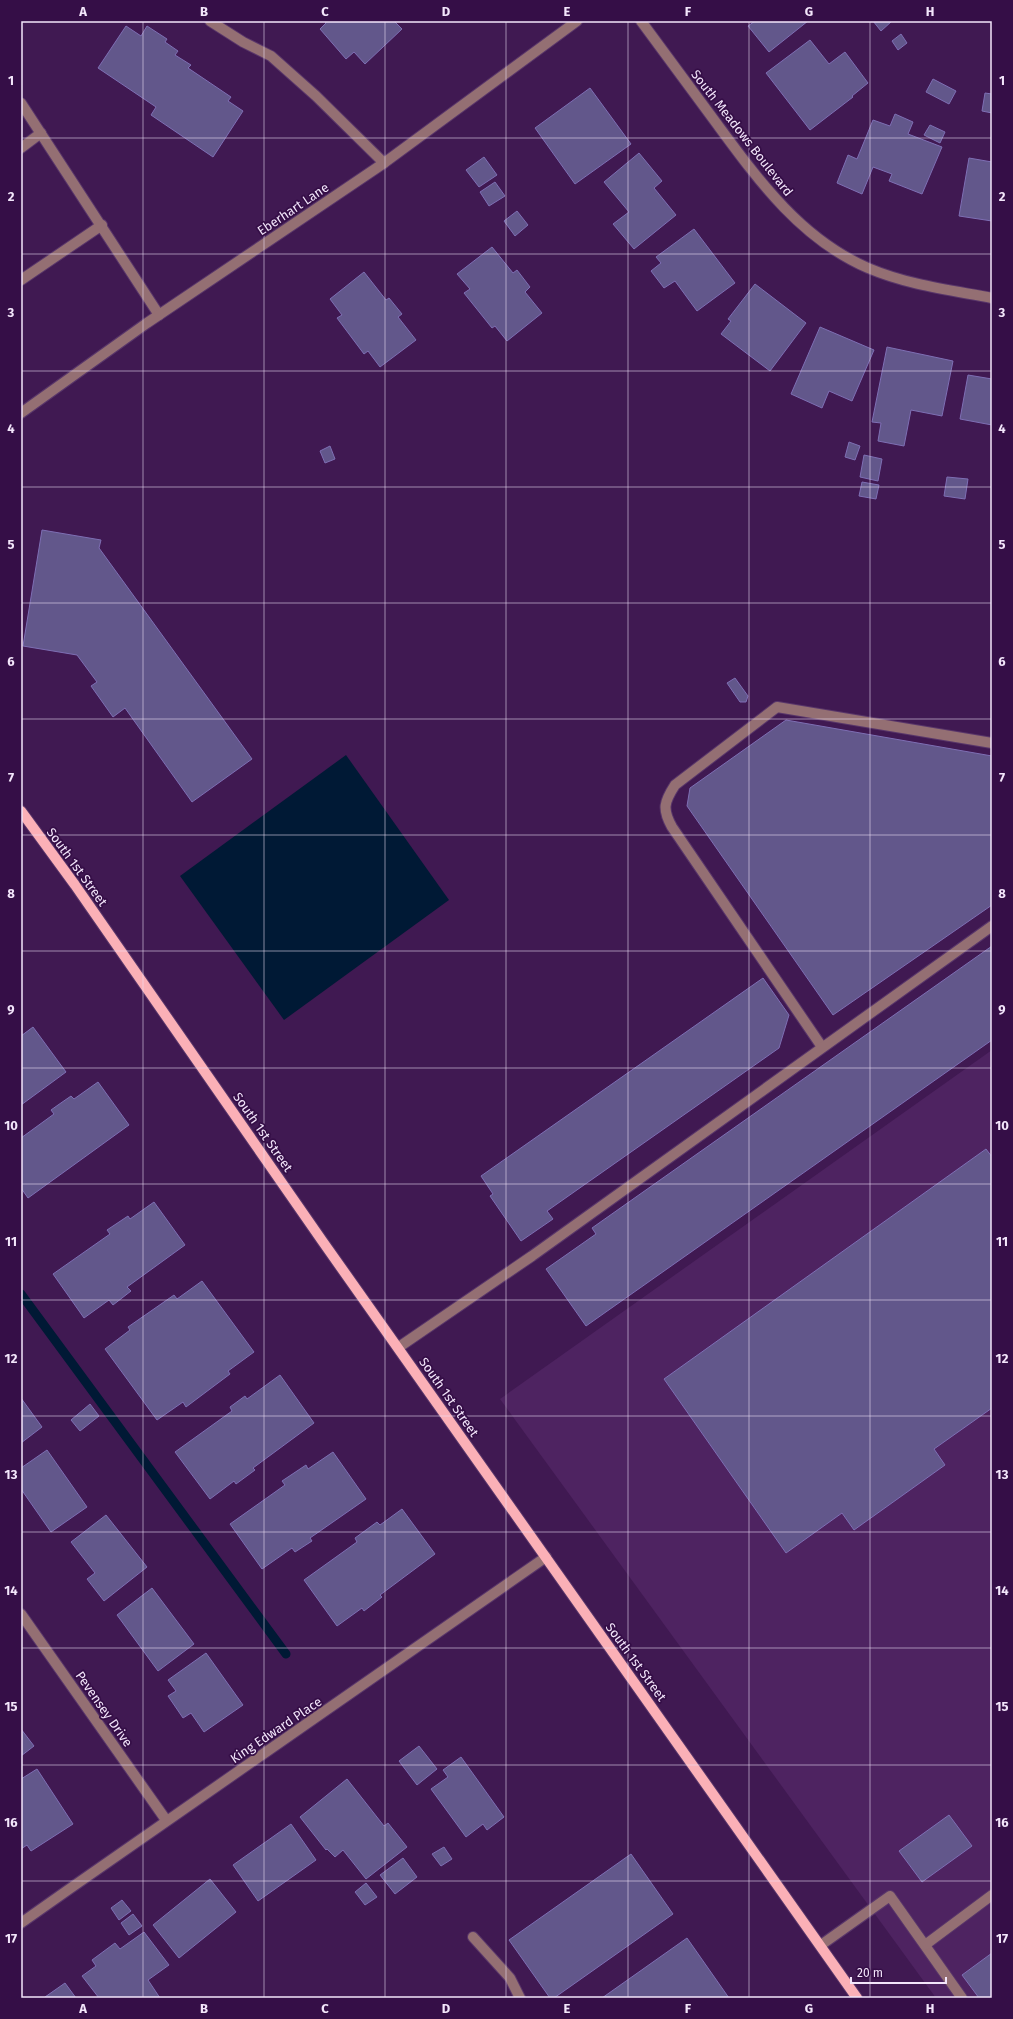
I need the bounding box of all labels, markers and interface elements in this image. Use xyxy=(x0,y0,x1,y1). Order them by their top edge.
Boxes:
text: A xyxy=(78,4,87,19)
text: B xyxy=(200,4,208,19)
text: C xyxy=(321,4,329,19)
text: D xyxy=(442,4,451,19)
text: E xyxy=(564,4,571,19)
text: F xyxy=(685,4,692,19)
text: G xyxy=(805,4,813,19)
text: H xyxy=(926,4,934,19)
street label: South Meadows Boulevard xyxy=(688,67,796,199)
text: 1 xyxy=(8,73,14,88)
text: 1 xyxy=(999,73,1005,88)
street label: Eberhart Lane xyxy=(255,180,331,238)
text: 2 xyxy=(8,189,15,204)
text: 2 xyxy=(999,189,1006,204)
text: 3 xyxy=(7,305,15,320)
text: 3 xyxy=(998,305,1006,320)
text: 4 xyxy=(7,421,15,436)
text: 4 xyxy=(998,421,1006,436)
text: 5 xyxy=(8,537,15,552)
text: 5 xyxy=(999,537,1006,552)
text: 6 xyxy=(7,654,15,669)
text: 6 xyxy=(998,654,1006,669)
text: 7 xyxy=(8,770,14,785)
text: 7 xyxy=(999,770,1005,785)
street label: South 1st Street xyxy=(44,825,111,909)
text: 8 xyxy=(7,886,15,901)
text: 8 xyxy=(998,886,1006,901)
text: 9 xyxy=(7,1002,15,1017)
text: 9 xyxy=(998,1002,1006,1017)
street label: South 1st Street xyxy=(230,1090,296,1175)
text: 10 xyxy=(4,1118,18,1133)
text: 10 xyxy=(995,1118,1009,1133)
text: 11 xyxy=(5,1234,17,1249)
text: 11 xyxy=(996,1234,1008,1249)
text: 12 xyxy=(5,1351,18,1366)
text: 12 xyxy=(996,1351,1009,1366)
street label: South 1st Street xyxy=(416,1355,482,1440)
text: 13 xyxy=(5,1467,18,1482)
text: 13 xyxy=(996,1467,1009,1482)
text: 14 xyxy=(4,1583,18,1598)
text: 14 xyxy=(995,1583,1009,1598)
street label: South 1st Street xyxy=(603,1620,670,1704)
street label: Pevensey Drive xyxy=(72,1668,136,1750)
street label: King Edward Place xyxy=(227,1694,325,1766)
text: 15 xyxy=(4,1699,18,1714)
text: 15 xyxy=(995,1699,1009,1714)
text: 16 xyxy=(4,1815,18,1830)
text: 16 xyxy=(995,1815,1009,1830)
text: 17 xyxy=(5,1931,17,1946)
text: 17 xyxy=(996,1931,1008,1946)
scale bar xyxy=(851,1959,946,1985)
text: 20 m xyxy=(857,1966,883,1980)
text: A xyxy=(78,2001,87,2016)
text: B xyxy=(200,2001,208,2016)
text: C xyxy=(321,2001,329,2016)
text: D xyxy=(442,2001,451,2016)
text: E xyxy=(564,2001,571,2016)
text: F xyxy=(685,2001,692,2016)
text: G xyxy=(805,2001,813,2016)
text: H xyxy=(926,2001,934,2016)

